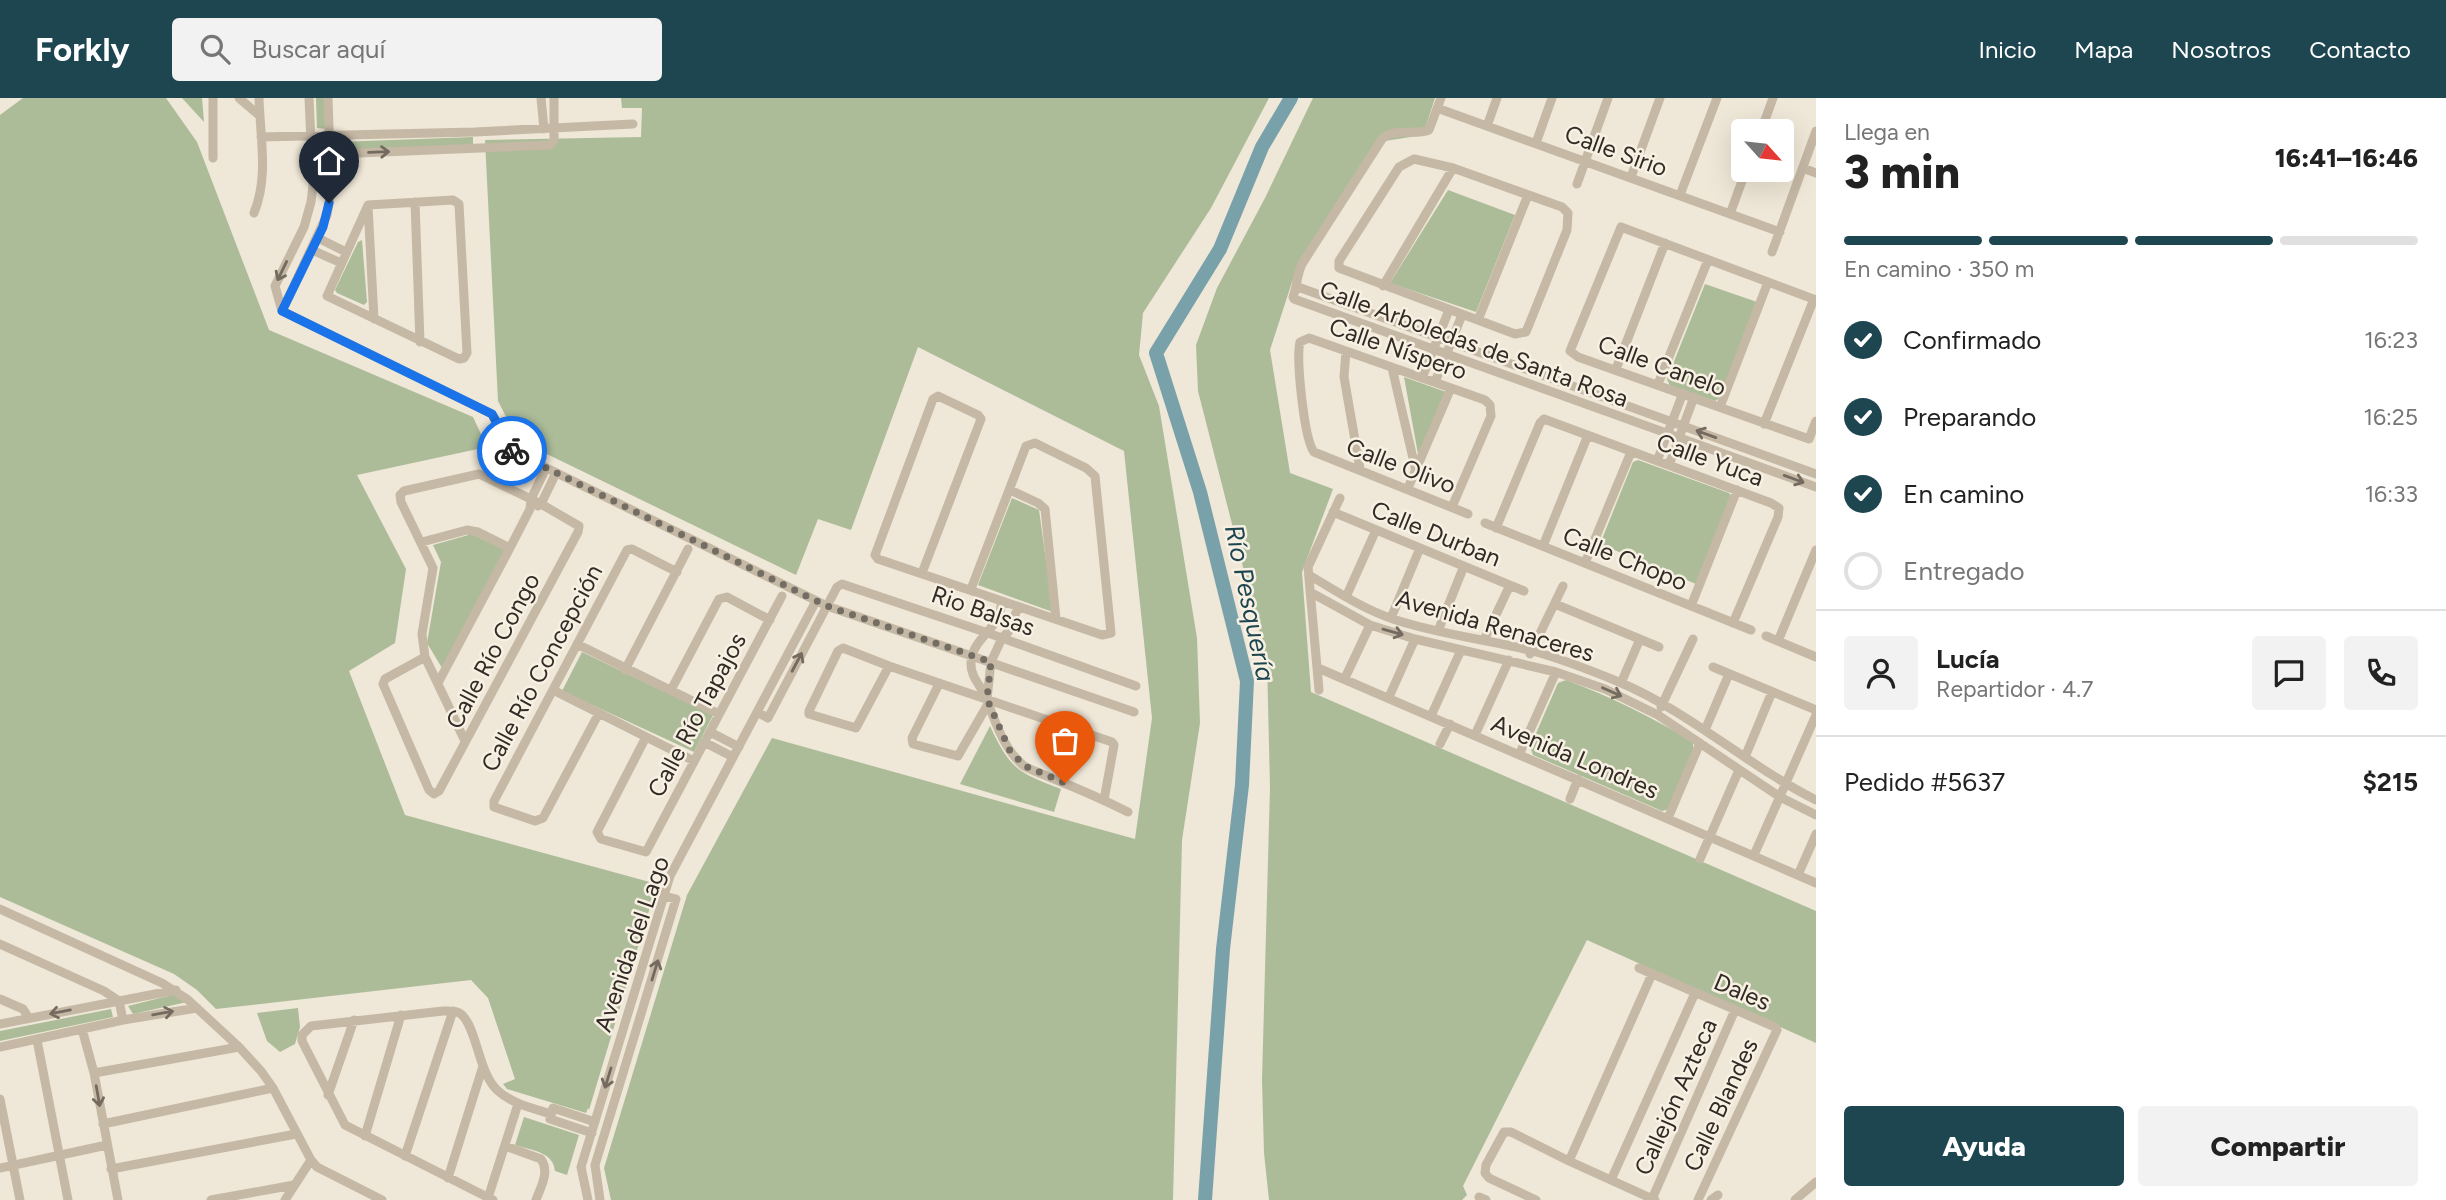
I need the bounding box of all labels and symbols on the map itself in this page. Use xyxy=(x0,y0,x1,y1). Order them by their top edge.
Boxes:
street label: Calle Sirio xyxy=(1561,119,1671,182)
north arrow xyxy=(1731,119,1794,182)
pin xyxy=(299,131,359,203)
one-way arrow xyxy=(368,145,391,158)
one-way arrow xyxy=(275,260,289,281)
street label: Calle Arboledas de Santa Rosa xyxy=(1316,274,1632,413)
street label: Calle Níspero xyxy=(1325,311,1471,386)
street label: Calle Canelo xyxy=(1594,329,1730,402)
courier xyxy=(477,416,547,486)
street label: Calle Yuca xyxy=(1653,427,1768,492)
one-way arrow xyxy=(1695,427,1717,439)
street label: Calle Olivo xyxy=(1342,431,1460,500)
one-way arrow xyxy=(1782,474,1804,486)
street label: Calle Durban xyxy=(1367,494,1505,573)
street label: Calle Chopo xyxy=(1559,520,1692,597)
water label: Río Pesquería xyxy=(1218,522,1282,684)
street label: Calle Río Concepción xyxy=(475,559,608,776)
street label: Calle Río Congo xyxy=(439,568,546,734)
street label: Rio Balsas xyxy=(928,579,1039,642)
street label: Avenida Renaceres xyxy=(1393,583,1598,668)
one-way arrow xyxy=(1382,627,1404,640)
street label: Calle Río Tapajos xyxy=(641,628,752,802)
one-way arrow xyxy=(791,652,805,673)
one-way arrow xyxy=(1601,687,1622,700)
street label: Avenida Londres xyxy=(1487,708,1663,805)
pin xyxy=(1035,711,1095,783)
street label: Avenida del Lago xyxy=(588,852,675,1035)
one-way arrow xyxy=(649,959,662,981)
street label: Dales xyxy=(1710,967,1775,1016)
one-way arrow xyxy=(50,1006,72,1019)
one-way arrow xyxy=(151,1006,174,1019)
street label: Callejón Azteca xyxy=(1628,1014,1723,1180)
street label: Calle Blandes xyxy=(1677,1034,1764,1176)
one-way arrow xyxy=(601,1067,614,1089)
one-way arrow xyxy=(92,1084,105,1107)

